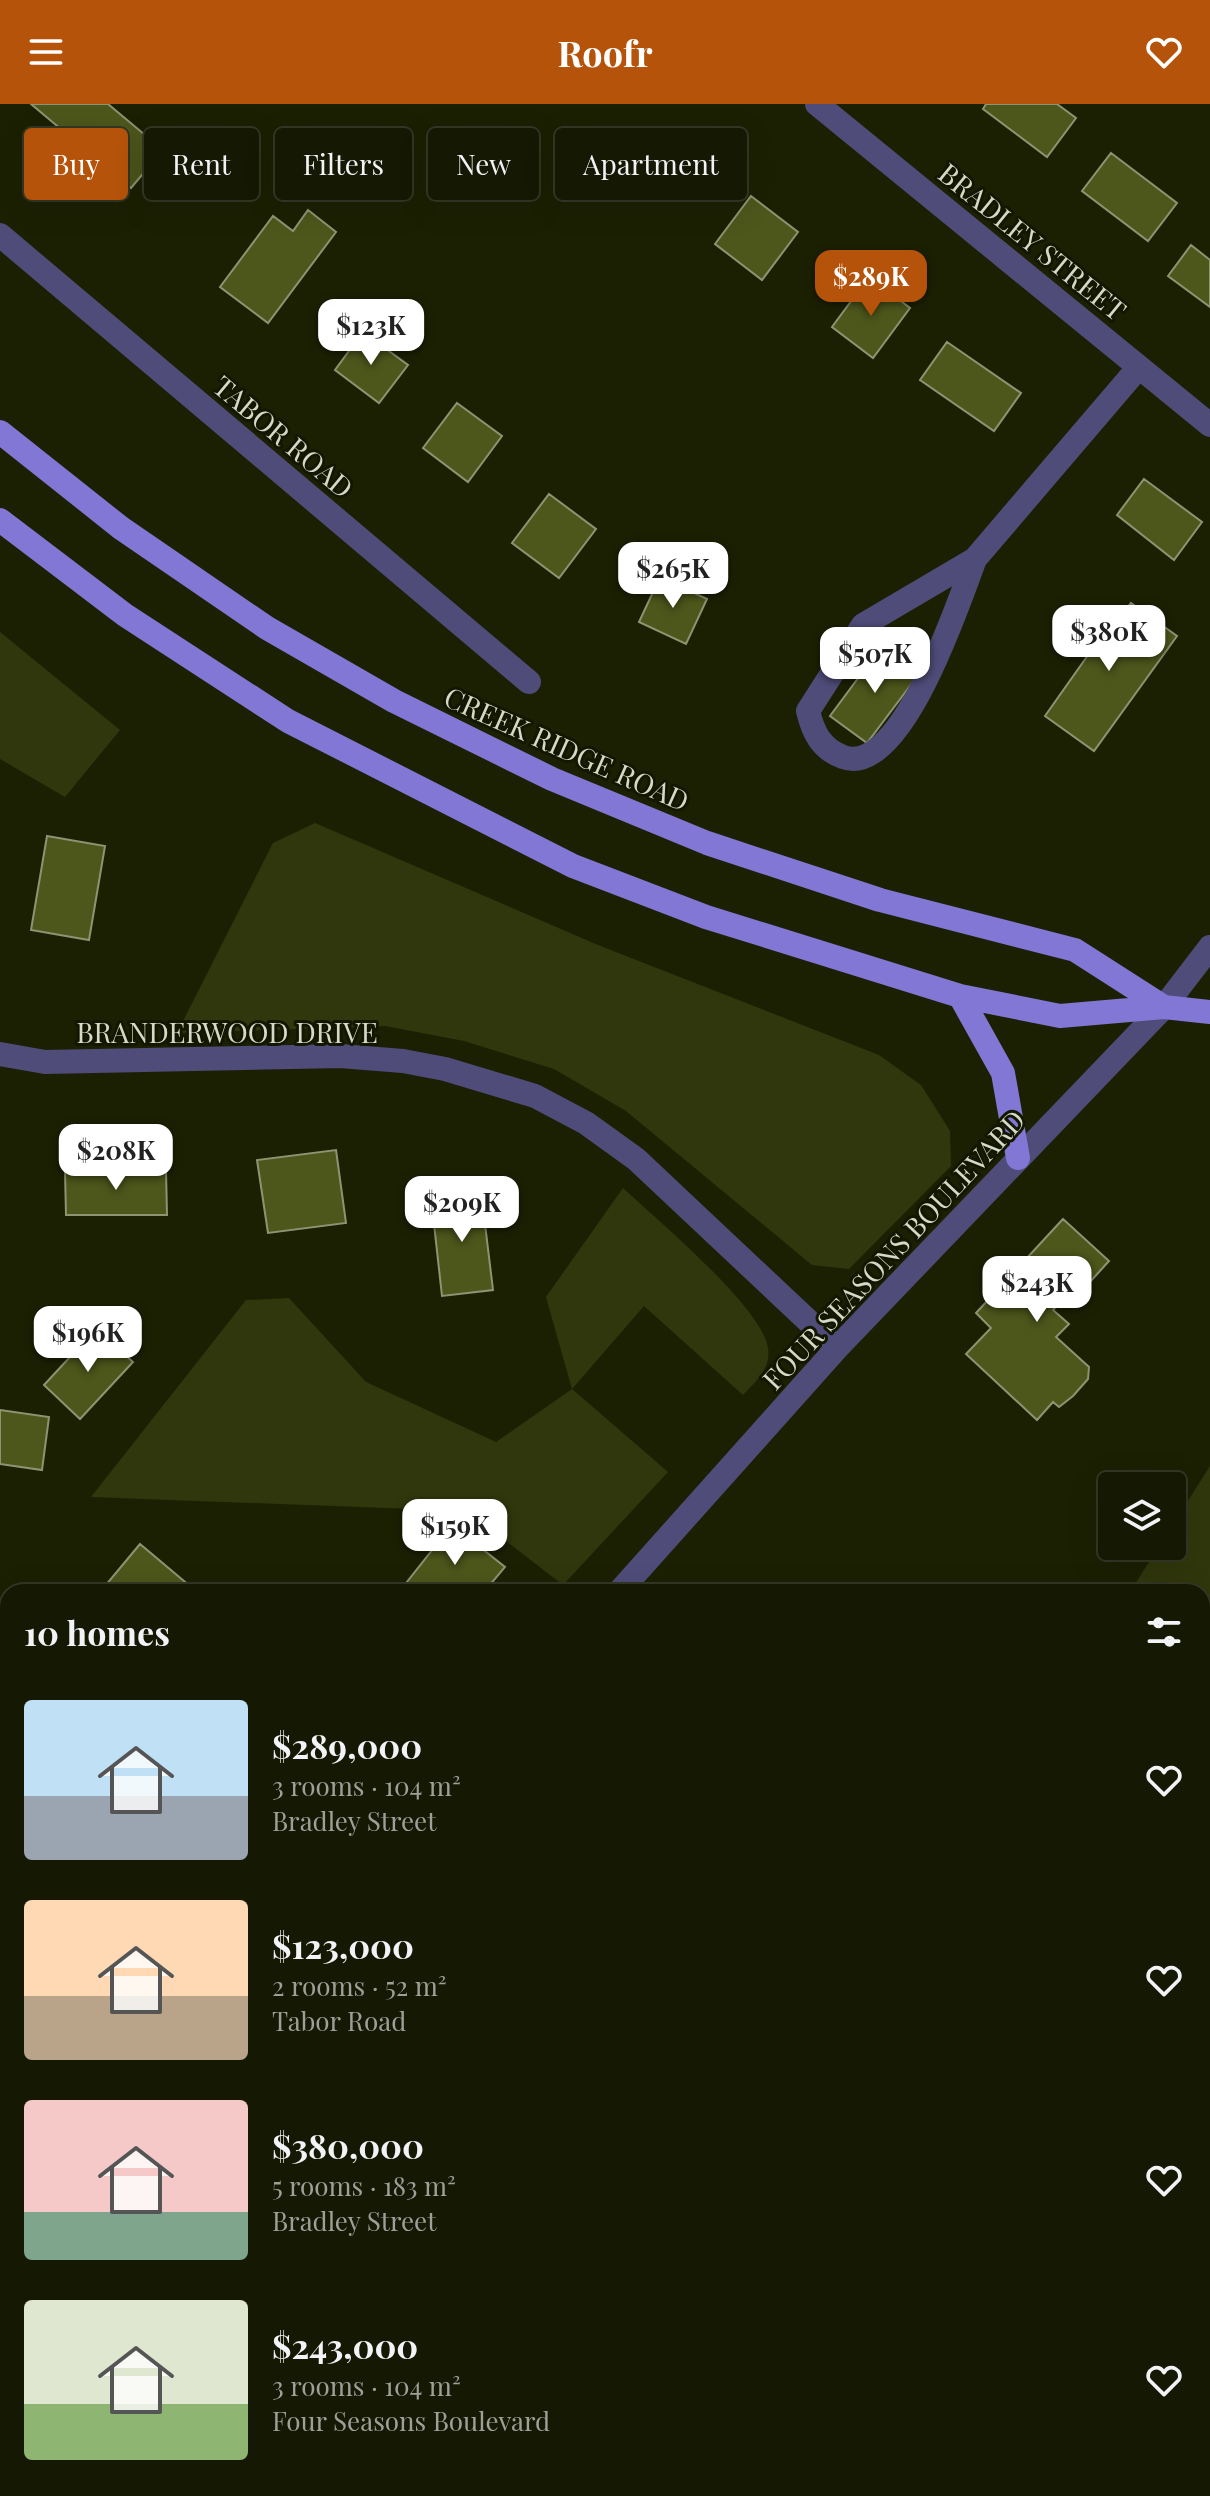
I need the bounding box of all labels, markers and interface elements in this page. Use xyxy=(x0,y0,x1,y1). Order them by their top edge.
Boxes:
text: Roofr xyxy=(557,28,653,76)
icon: menu xyxy=(24,30,68,74)
icon: heart xyxy=(1142,30,1186,74)
chip: Buy xyxy=(24,128,128,200)
chip: Rent xyxy=(144,128,259,200)
chip: Filters xyxy=(275,128,412,200)
chip: New xyxy=(428,128,539,200)
chip: Apartment xyxy=(555,128,747,200)
street label: BRADLEY STREET xyxy=(932,154,1134,328)
pin: $289K xyxy=(815,250,927,318)
text: $289K xyxy=(833,258,909,293)
pin: $123K xyxy=(315,299,427,367)
text: $123K xyxy=(336,307,406,342)
street label: TABOR ROAD xyxy=(206,367,362,505)
pin: $265K xyxy=(617,542,729,610)
text: $265K xyxy=(636,550,710,585)
pin: $380K xyxy=(1053,605,1165,673)
text: $380K xyxy=(1070,613,1148,648)
pin: $507K xyxy=(819,627,931,695)
text: $507K xyxy=(838,635,912,670)
street label: CREEK RIDGE ROAD xyxy=(439,677,695,819)
street label: BRANDERWOOD DRIVE xyxy=(76,1013,378,1050)
street label: FOUR SEASONS BOULEVARD xyxy=(754,1101,1032,1397)
pin: $208K xyxy=(60,1124,172,1192)
text: $208K xyxy=(77,1132,155,1167)
pin: $209K xyxy=(406,1176,518,1244)
text: $209K xyxy=(423,1184,501,1219)
pin: $243K xyxy=(981,1256,1093,1324)
text: $243K xyxy=(1000,1264,1074,1299)
pin: $196K xyxy=(32,1306,144,1374)
text: $196K xyxy=(52,1314,124,1349)
map controls xyxy=(1098,1472,1186,1560)
button: layers xyxy=(1098,1472,1186,1560)
pin: $159K xyxy=(399,1499,511,1567)
text: $159K xyxy=(420,1507,490,1542)
text: 10 homes xyxy=(24,1609,170,1655)
icon: filters xyxy=(1142,1610,1186,1654)
text: $289,000 xyxy=(272,1722,422,1768)
icon: home xyxy=(88,1732,184,1828)
icon: heart xyxy=(1142,1758,1186,1802)
text: 3 rooms · 104 m² xyxy=(272,1768,461,1803)
text: Bradley Street xyxy=(272,1803,436,1838)
text: $123,000 xyxy=(272,1922,414,1968)
icon: home xyxy=(88,1932,184,2028)
icon: heart xyxy=(1142,1958,1186,2002)
text: 2 rooms · 52 m² xyxy=(272,1968,447,2003)
text: Tabor Road xyxy=(272,2003,406,2038)
text: $380,000 xyxy=(272,2122,424,2168)
icon: home xyxy=(88,2132,184,2228)
icon: heart xyxy=(1142,2158,1186,2202)
text: 5 rooms · 183 m² xyxy=(272,2168,456,2203)
text: Bradley Street xyxy=(272,2203,436,2238)
text: $243,000 xyxy=(272,2322,418,2368)
icon: home xyxy=(88,2332,184,2428)
icon: heart xyxy=(1142,2358,1186,2402)
text: 3 rooms · 104 m² xyxy=(272,2368,461,2403)
text: Four Seasons Boulevard xyxy=(272,2403,550,2438)

